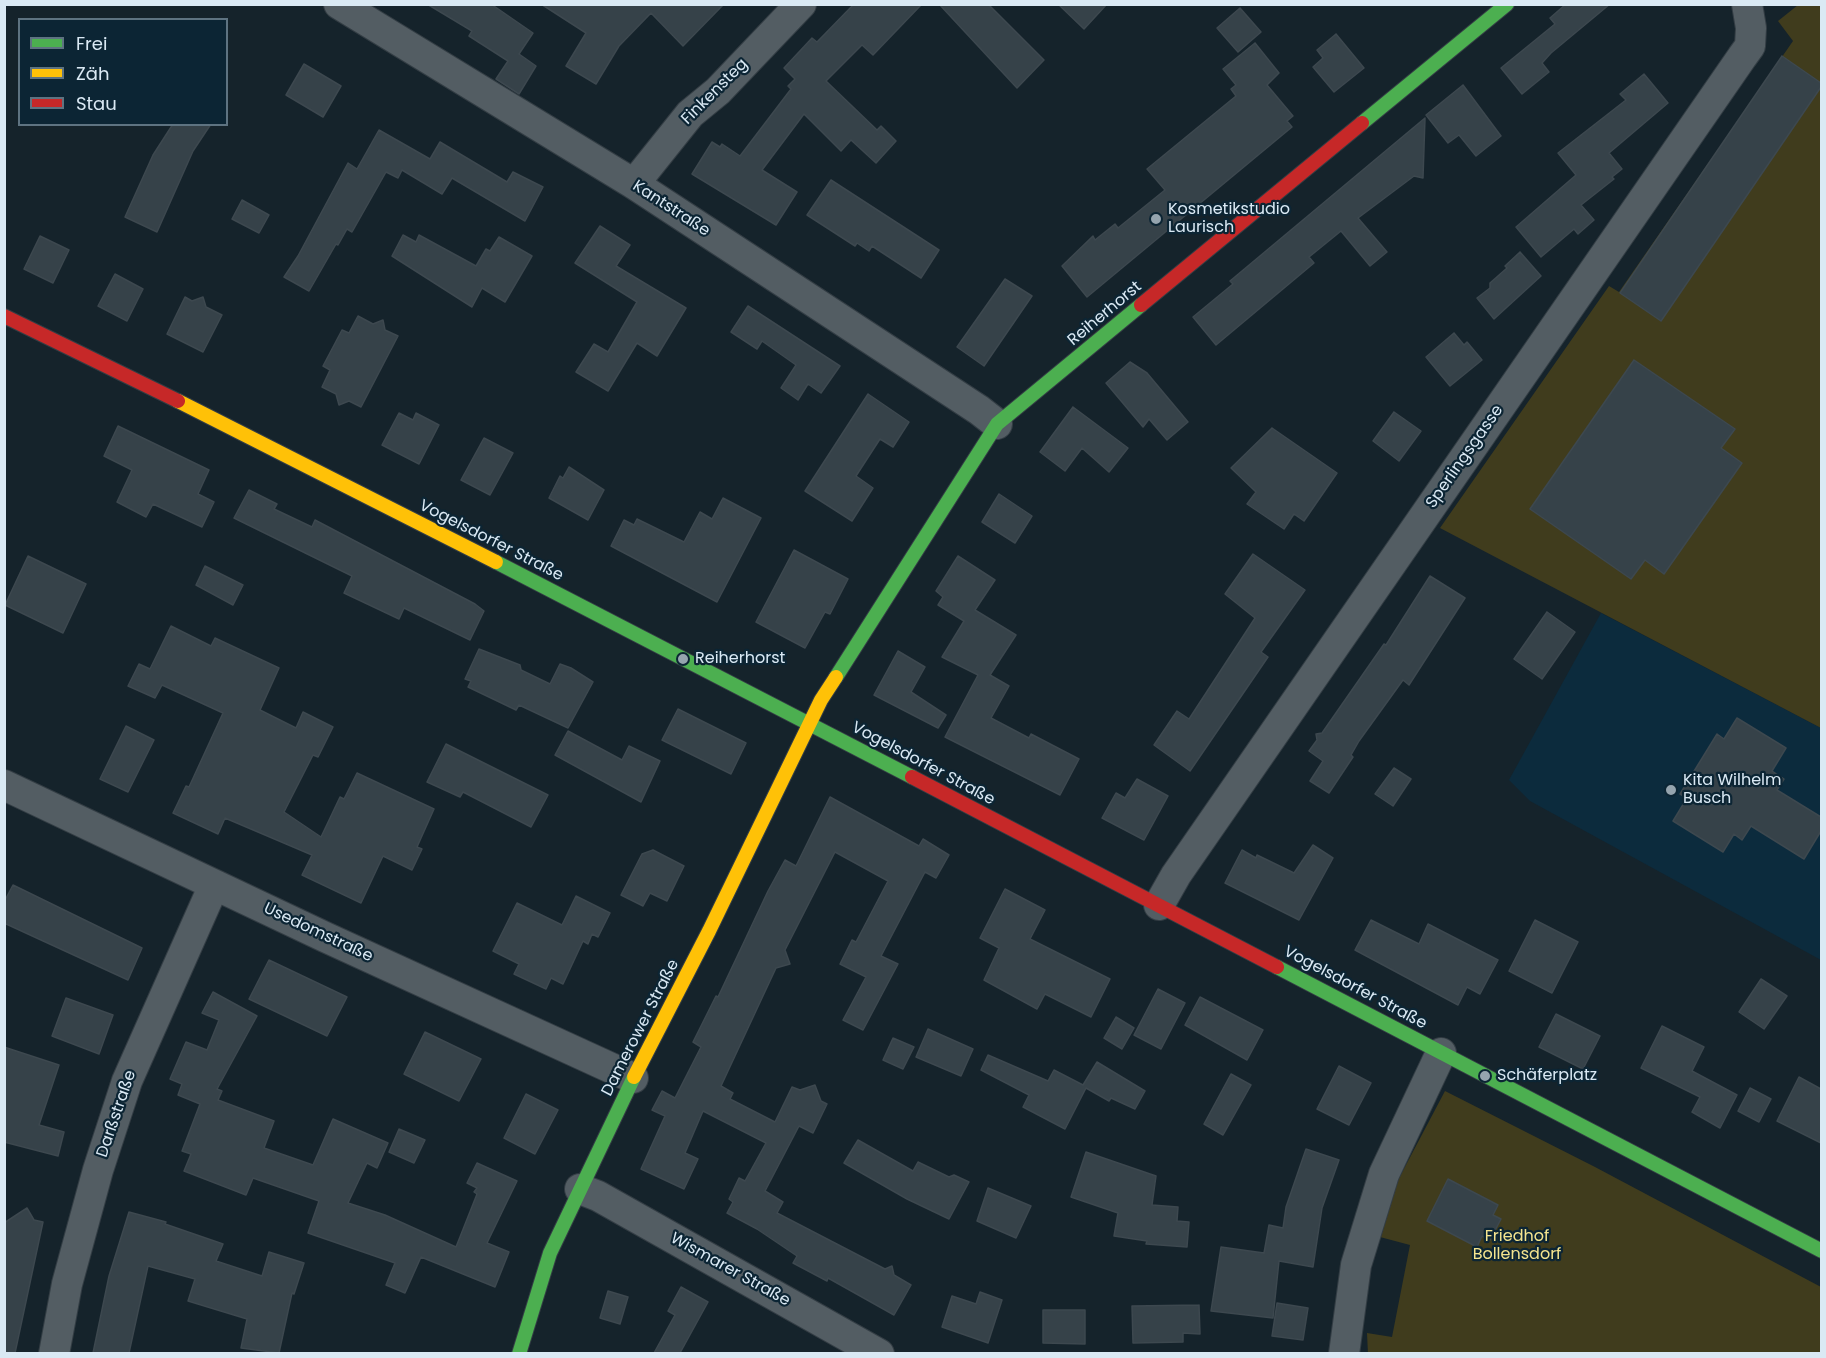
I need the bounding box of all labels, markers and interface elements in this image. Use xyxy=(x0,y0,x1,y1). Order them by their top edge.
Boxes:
legend xyxy=(18,18,228,126)
text: Frei xyxy=(76,31,107,56)
street label: Finkensteg xyxy=(678,55,752,129)
text: Zäh xyxy=(76,61,109,86)
text: Stau xyxy=(76,91,117,116)
street label: Kantstraße xyxy=(629,177,713,241)
place label: Kosmetikstudio Laurisch xyxy=(1168,200,1290,238)
marker: Kosmetikstudio Laurisch xyxy=(1149,212,1163,226)
street label: Reiherhorst xyxy=(1064,278,1146,350)
street label: Sperlingsgasse xyxy=(1422,402,1508,512)
street label: Vogelsdorfer Straße xyxy=(416,496,566,586)
place label: Reiherhorst xyxy=(695,649,785,669)
marker: Reiherhorst xyxy=(676,652,690,666)
street label: Vogelsdorfer Straße xyxy=(848,718,998,810)
place label: Kita Wilhelm Busch xyxy=(1683,771,1781,809)
marker: Kita Wilhelm Busch xyxy=(1664,783,1678,797)
street label: Usedomstraße xyxy=(260,899,376,967)
street label: Vogelsdorfer Straße xyxy=(1280,942,1430,1034)
street label: Damerower Straße xyxy=(598,956,684,1100)
place label: Schäferplatz xyxy=(1497,1066,1597,1086)
street label: Darßstraße xyxy=(93,1068,141,1160)
marker: Schäferplatz xyxy=(1478,1069,1492,1083)
park label: Friedhof Bollensdorf xyxy=(1473,1227,1561,1265)
street label: Wismarer Straße xyxy=(667,1229,793,1311)

